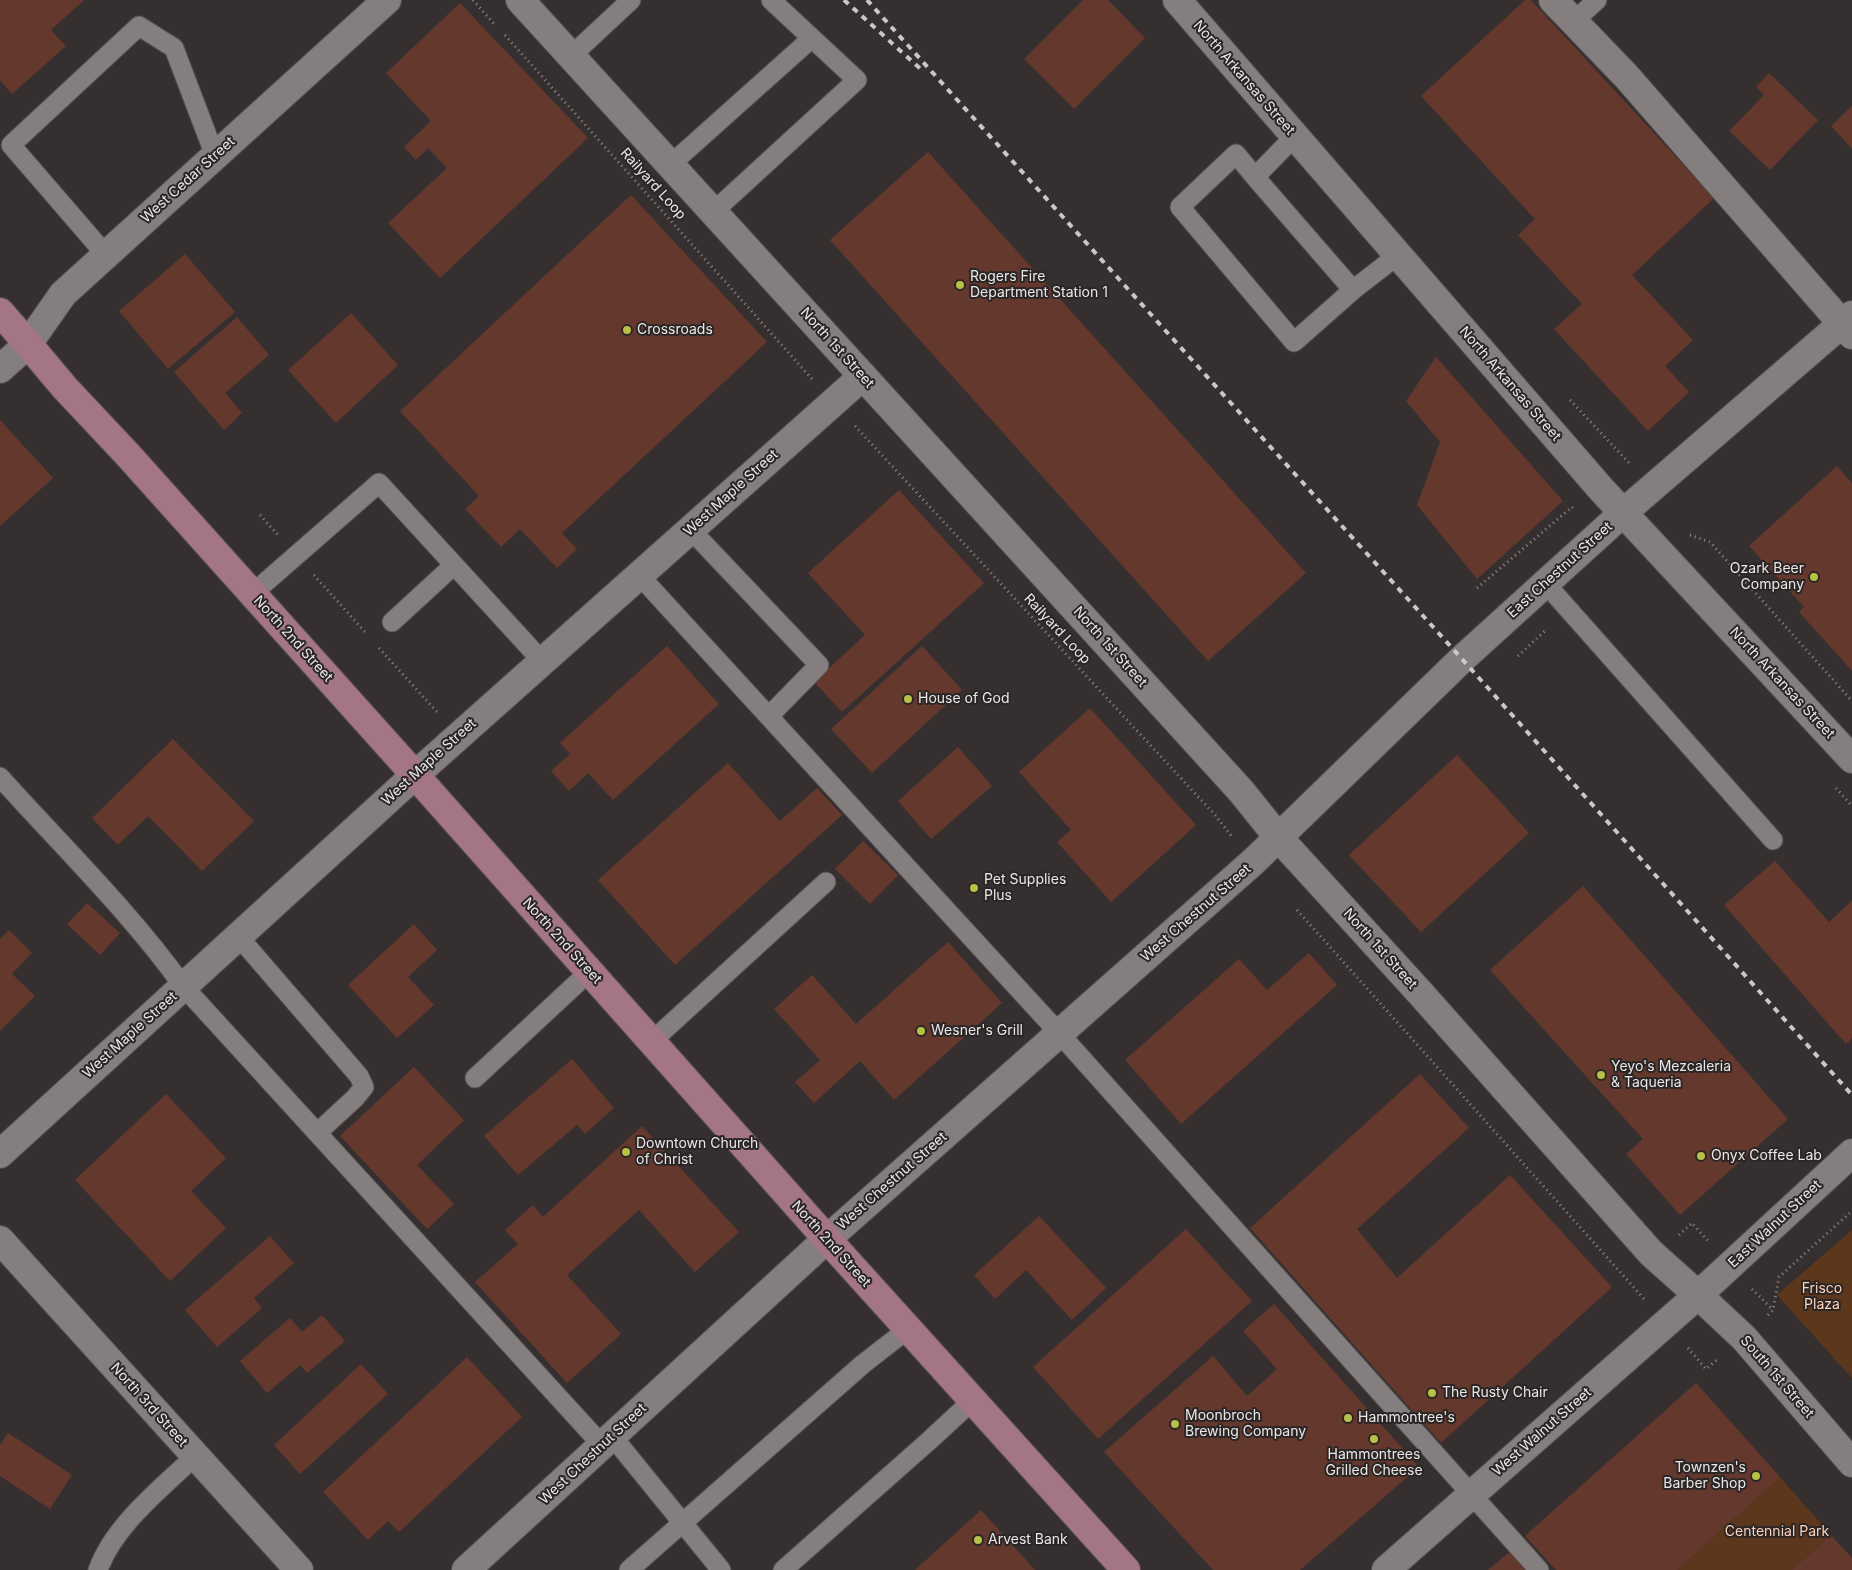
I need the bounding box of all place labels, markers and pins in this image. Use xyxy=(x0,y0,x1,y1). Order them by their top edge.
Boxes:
place label: Rogers Fire Department Station 1 xyxy=(970,269,1108,302)
marker: Rogers Fire Department Station 1 xyxy=(954,279,966,291)
place label: Crossroads xyxy=(637,322,713,338)
marker: Crossroads xyxy=(621,324,633,336)
place label: Ozark Beer Company xyxy=(1730,561,1804,594)
marker: Ozark Beer Company xyxy=(1808,571,1820,583)
place label: House of God xyxy=(918,691,1009,707)
marker: House of God xyxy=(902,693,914,705)
place label: Pet Supplies Plus xyxy=(984,872,1066,904)
marker: Pet Supplies Plus xyxy=(968,882,980,894)
place label: Wesner's Grill xyxy=(931,1023,1023,1039)
marker: Wesner's Grill xyxy=(915,1025,927,1037)
place label: Yeyo's Mezcaleria & Taqueria xyxy=(1611,1059,1731,1092)
marker: Yeyo's Mezcaleria & Taqueria xyxy=(1595,1069,1607,1081)
place label: Downtown Church of Christ xyxy=(636,1136,758,1168)
marker: Downtown Church of Christ xyxy=(620,1146,632,1158)
place label: Onyx Coffee Lab xyxy=(1711,1148,1822,1164)
marker: Onyx Coffee Lab xyxy=(1695,1150,1707,1162)
place label: The Rusty Chair xyxy=(1442,1385,1548,1401)
marker: The Rusty Chair xyxy=(1426,1387,1438,1399)
place label: Moonbroch Brewing Company xyxy=(1185,1408,1306,1440)
place label: Hammontree's xyxy=(1358,1410,1455,1426)
marker: Hammontree's xyxy=(1342,1412,1354,1424)
marker: Moonbroch Brewing Company xyxy=(1169,1418,1181,1430)
marker: Hammontrees Grilled Cheese xyxy=(1368,1433,1380,1445)
place label: Hammontrees Grilled Cheese xyxy=(1325,1447,1423,1480)
place label: Townzen's Barber Shop xyxy=(1663,1460,1746,1492)
marker: Townzen's Barber Shop xyxy=(1750,1470,1762,1482)
place label: Arvest Bank xyxy=(988,1532,1068,1548)
marker: Arvest Bank xyxy=(972,1534,984,1546)

